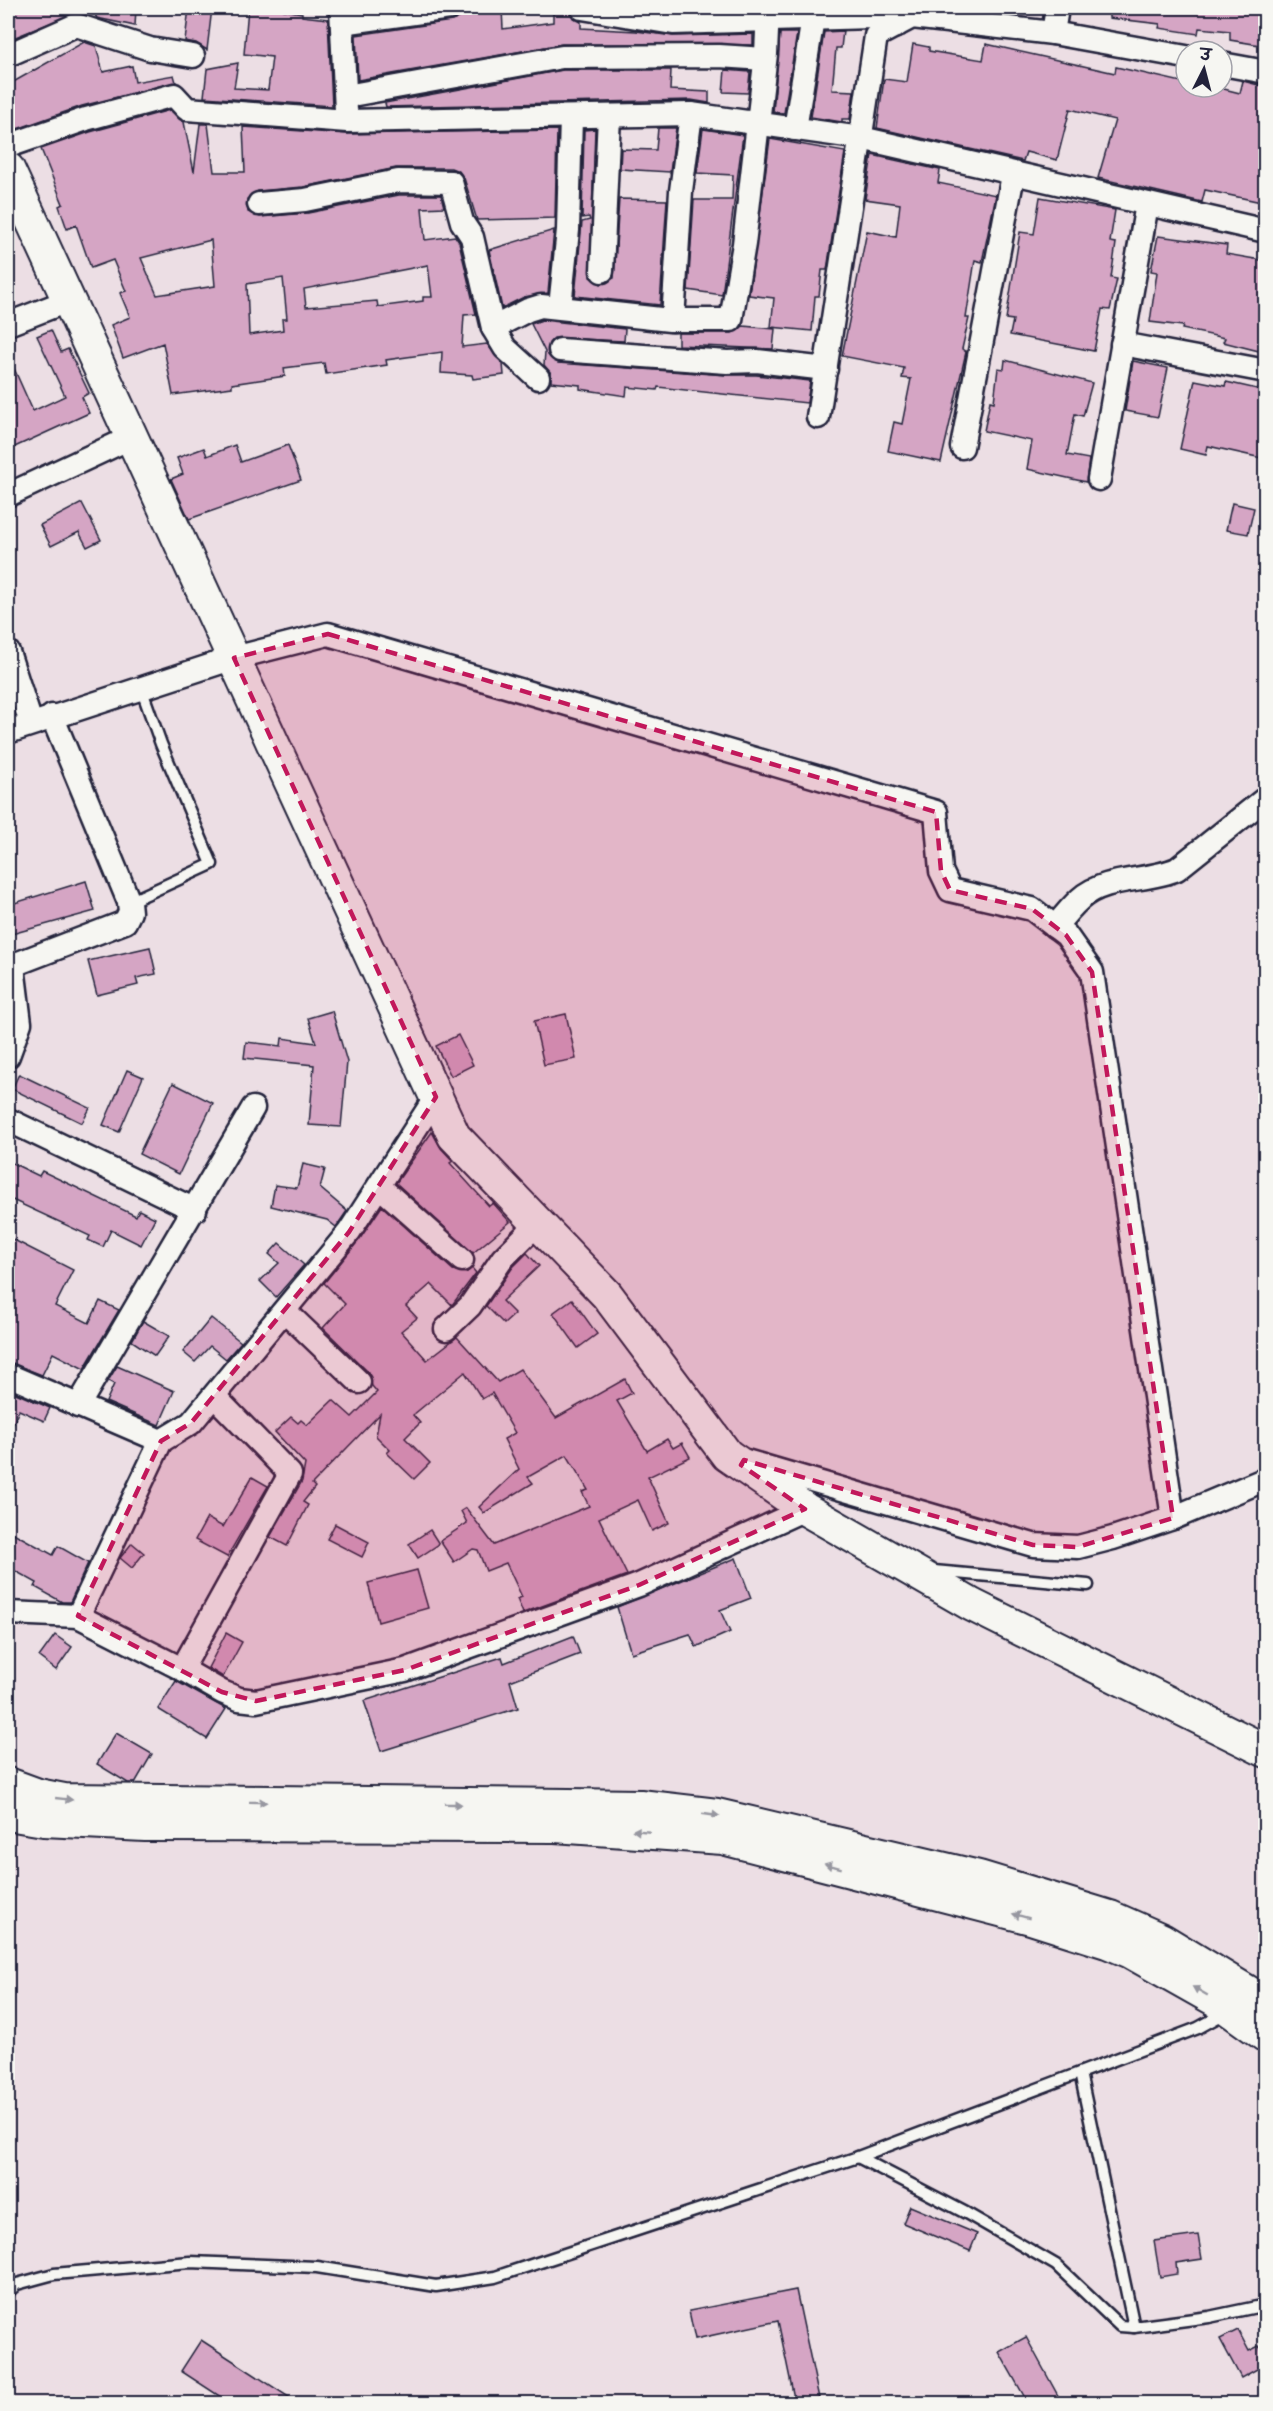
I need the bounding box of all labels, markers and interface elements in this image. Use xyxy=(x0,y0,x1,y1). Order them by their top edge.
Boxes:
north arrow xyxy=(1174,39,1234,99)
text: उ xyxy=(1197,45,1213,66)
one-way arrow xyxy=(54,1794,73,1804)
one-way arrow xyxy=(249,1797,268,1807)
one-way arrow xyxy=(444,1799,463,1809)
one-way arrow xyxy=(702,1810,721,1819)
one-way arrow xyxy=(632,1826,651,1836)
one-way arrow xyxy=(824,1860,842,1870)
one-way arrow xyxy=(1012,1910,1030,1920)
one-way arrow xyxy=(1192,1986,1208,1997)

